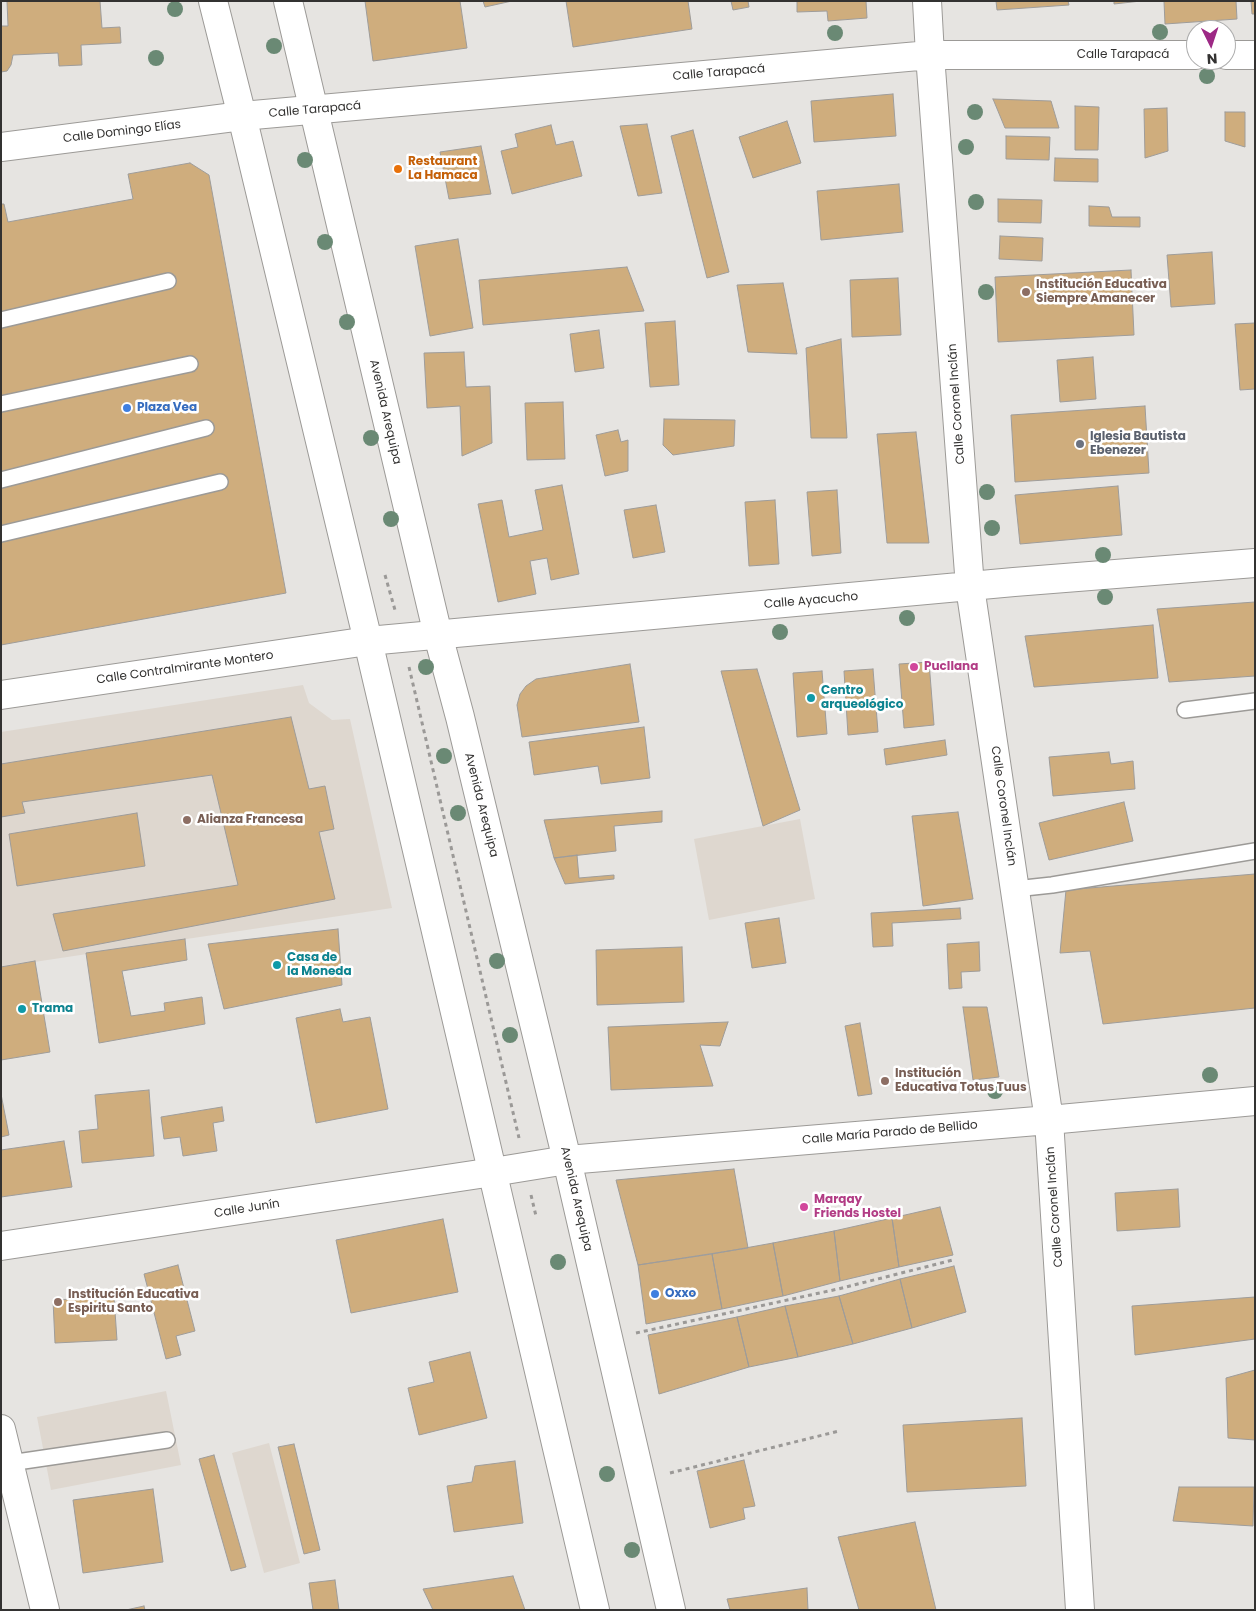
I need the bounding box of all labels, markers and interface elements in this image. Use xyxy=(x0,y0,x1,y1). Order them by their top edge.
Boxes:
north arrow xyxy=(1186,20,1236,70)
street label: Calle Tarapacá xyxy=(1077,48,1169,62)
text: N xyxy=(1206,49,1218,69)
street label: Calle Tarapacá xyxy=(672,62,766,84)
street label: Calle Tarapacá xyxy=(268,99,362,121)
street label: Calle Domingo Elías xyxy=(62,118,182,146)
place label: Restaurant La Hamaca xyxy=(408,155,478,183)
marker: Restaurant La Hamaca xyxy=(392,163,404,175)
place label: Institución Educativa Siempre Amanecer xyxy=(1036,278,1167,306)
marker: Institución Educativa Siempre Amanecer xyxy=(1020,286,1032,298)
street label: Calle Coronel Inclán xyxy=(946,343,968,465)
street label: Avenida Arequipa xyxy=(366,358,404,466)
place label: Plaza Vea xyxy=(137,401,197,415)
marker: Plaza Vea xyxy=(121,402,133,414)
place label: Iglesia Bautista Ebenezer xyxy=(1090,430,1186,458)
marker: Iglesia Bautista Ebenezer xyxy=(1074,438,1086,450)
street label: Calle Ayacucho xyxy=(763,590,859,612)
street label: Calle Contralmirante Montero xyxy=(96,648,274,688)
place label: Pucllana xyxy=(924,660,978,674)
marker: Pucllana xyxy=(908,661,920,673)
place label: Centro arqueológico xyxy=(821,684,903,712)
marker: Centro arqueológico xyxy=(805,692,817,704)
street label: Calle Coronel Inclán xyxy=(987,745,1019,867)
street label: Avenida Arequipa xyxy=(461,751,501,859)
place label: Alianza Francesa xyxy=(197,813,303,827)
marker: Alianza Francesa xyxy=(181,814,193,826)
place label: Casa de la Moneda xyxy=(287,951,352,979)
marker: Casa de la Moneda xyxy=(271,959,283,971)
place label: Trama xyxy=(32,1002,73,1016)
marker: Trama xyxy=(16,1003,28,1015)
place label: Institución Educativa Totus Tuus xyxy=(895,1067,1027,1095)
marker: Institución Educativa Totus Tuus xyxy=(879,1075,891,1087)
street label: Calle María Parado de Bellido xyxy=(802,1118,978,1148)
street label: Avenida Arequipa xyxy=(557,1145,595,1253)
street label: Calle Coronel Inclán xyxy=(1044,1146,1066,1268)
place label: Marqay Friends Hostel xyxy=(814,1193,901,1221)
street label: Calle Junín xyxy=(213,1197,281,1221)
marker: Marqay Friends Hostel xyxy=(798,1201,810,1213)
place label: Oxxo xyxy=(665,1287,696,1301)
place label: Institución Educativa Espiritu Santo xyxy=(68,1288,199,1316)
marker: Oxxo xyxy=(649,1288,661,1300)
marker: Institución Educativa Espiritu Santo xyxy=(52,1296,64,1308)

